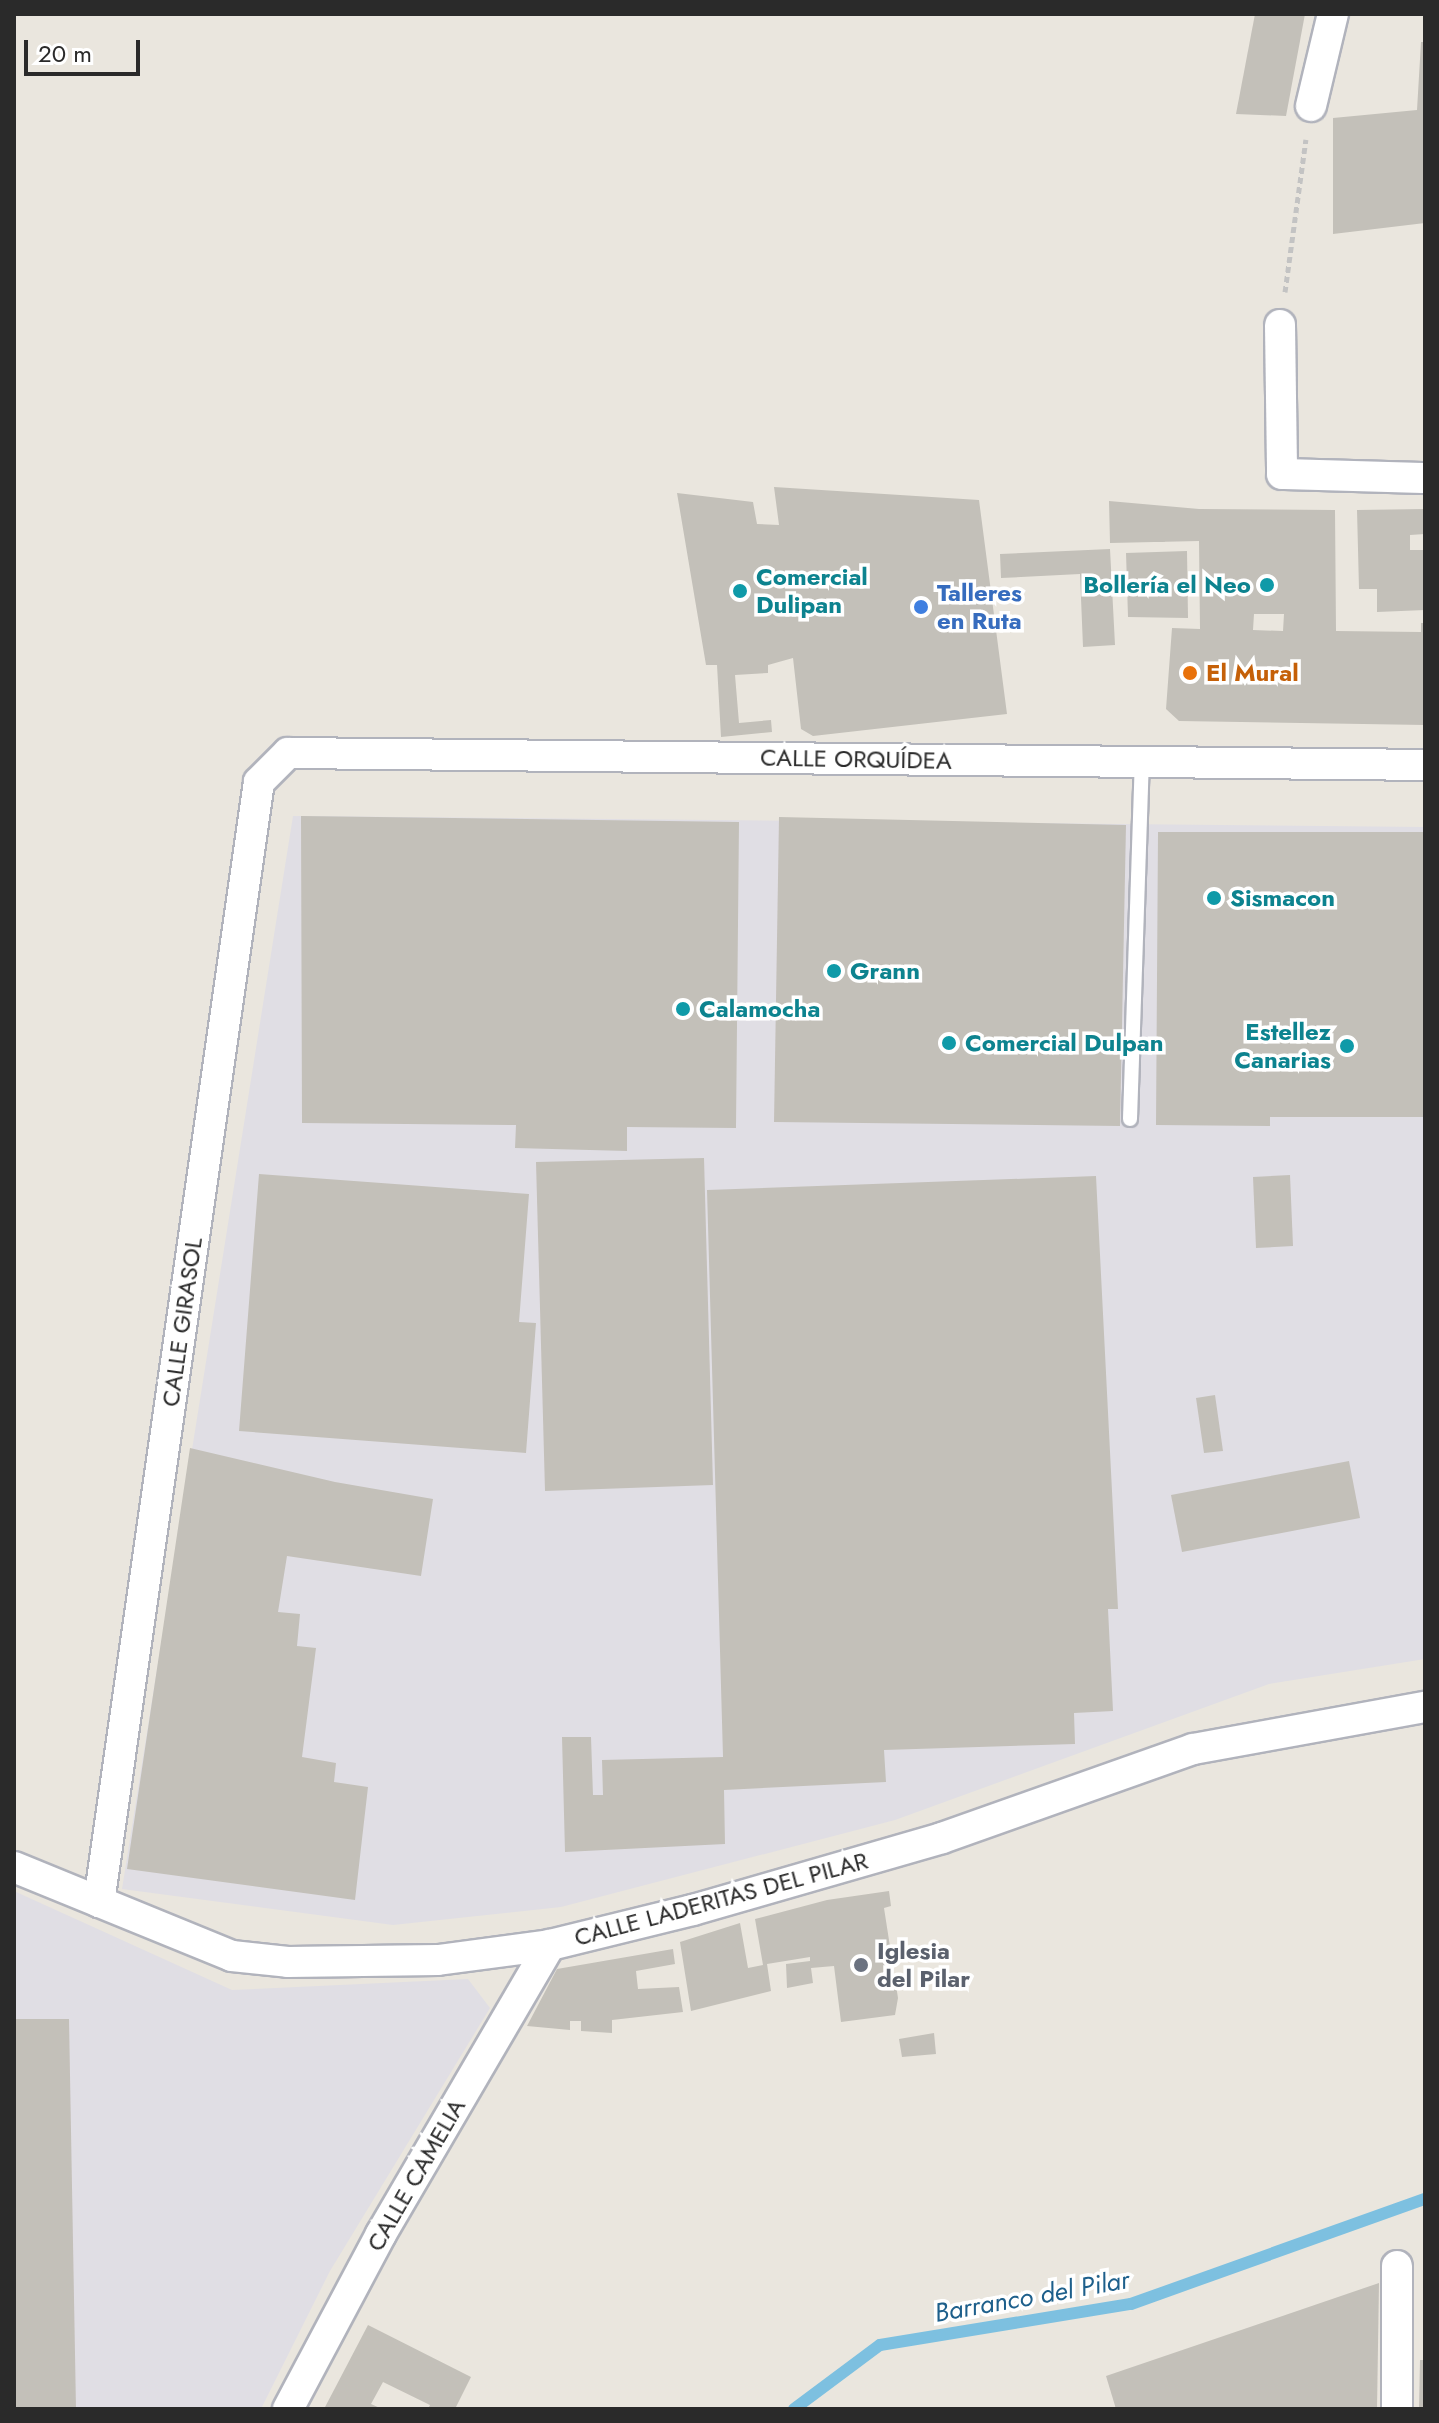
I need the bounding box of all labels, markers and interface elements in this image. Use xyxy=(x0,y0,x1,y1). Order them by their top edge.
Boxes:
scale bar xyxy=(28,24,144,74)
text: 20 m xyxy=(38,36,92,71)
place label: Comercial Dulipan xyxy=(756,563,868,619)
place label: Bollería el Neo xyxy=(1083,571,1251,599)
marker: Bollería el Neo xyxy=(1258,576,1276,594)
place label: Talleres en Ruta xyxy=(937,579,1022,635)
marker: Comercial Dulipan xyxy=(731,582,749,600)
marker: Talleres en Ruta xyxy=(912,598,930,616)
place label: El Mural xyxy=(1206,659,1299,687)
marker: El Mural xyxy=(1181,664,1199,682)
street label: CALLE ORQUÍDEA xyxy=(760,743,952,775)
place label: Sismacon xyxy=(1230,884,1335,912)
marker: Sismacon xyxy=(1205,889,1223,907)
place label: Grann xyxy=(850,957,920,985)
marker: Grann xyxy=(825,962,843,980)
place label: Calamocha xyxy=(699,995,820,1023)
marker: Calamocha xyxy=(674,1000,692,1018)
place label: Estellez Canarias xyxy=(1234,1018,1331,1074)
place label: Comercial Dulpan xyxy=(965,1029,1163,1057)
marker: Comercial Dulpan xyxy=(940,1034,958,1052)
marker: Estellez Canarias xyxy=(1338,1037,1356,1055)
street label: CALLE GIRASOL xyxy=(156,1236,208,1408)
street label: CALLE LADERITAS DEL PILAR xyxy=(571,1846,871,1952)
place label: Iglesia del Pilar xyxy=(877,1937,970,1993)
marker: Iglesia del Pilar xyxy=(852,1956,870,1974)
street label: CALLE CAMELIA xyxy=(361,2094,471,2256)
water label: Barranco del Pilar xyxy=(932,2265,1132,2329)

